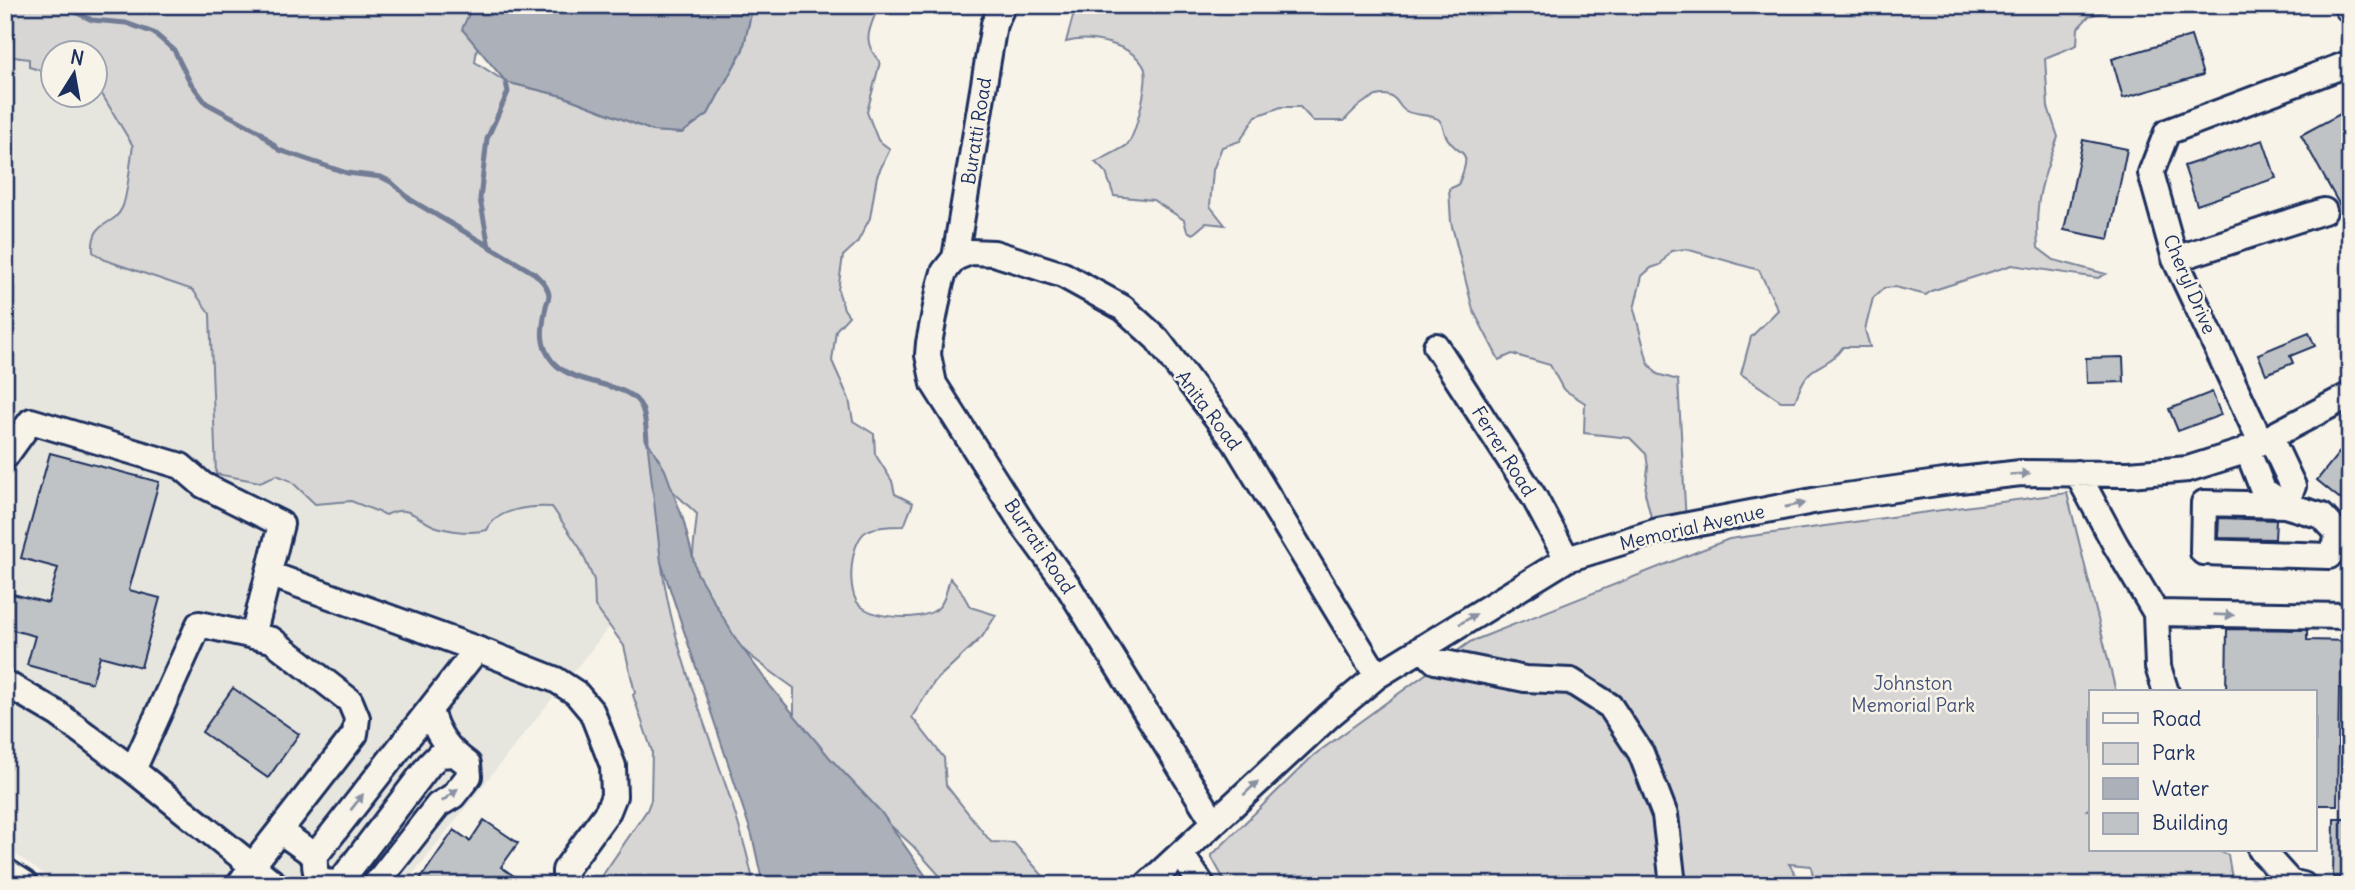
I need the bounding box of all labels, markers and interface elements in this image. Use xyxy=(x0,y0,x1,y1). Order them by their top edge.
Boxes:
north arrow xyxy=(38,38,108,108)
text: N xyxy=(69,44,86,70)
street label: Buratti Road xyxy=(956,76,996,186)
street label: Cheryl Drive xyxy=(2158,231,2222,337)
street label: Anita Road xyxy=(1171,365,1247,455)
street label: Ferrer Road xyxy=(1467,401,1541,501)
one-way arrow xyxy=(2009,468,2031,479)
street label: Burrati Road xyxy=(999,494,1081,598)
street label: Memorial Avenue xyxy=(1617,499,1767,555)
one-way arrow xyxy=(1784,499,1806,510)
one-way arrow xyxy=(2213,609,2235,620)
one-way arrow xyxy=(1459,613,1478,626)
park label: Johnston Memorial Park xyxy=(1851,671,1975,717)
legend xyxy=(2089,690,2316,852)
text: Road xyxy=(2152,705,2201,732)
text: Park xyxy=(2152,739,2195,766)
text: Water xyxy=(2152,775,2210,802)
one-way arrow xyxy=(1242,781,1259,797)
one-way arrow xyxy=(441,788,459,803)
one-way arrow xyxy=(349,793,364,811)
text: Building xyxy=(2152,809,2228,836)

